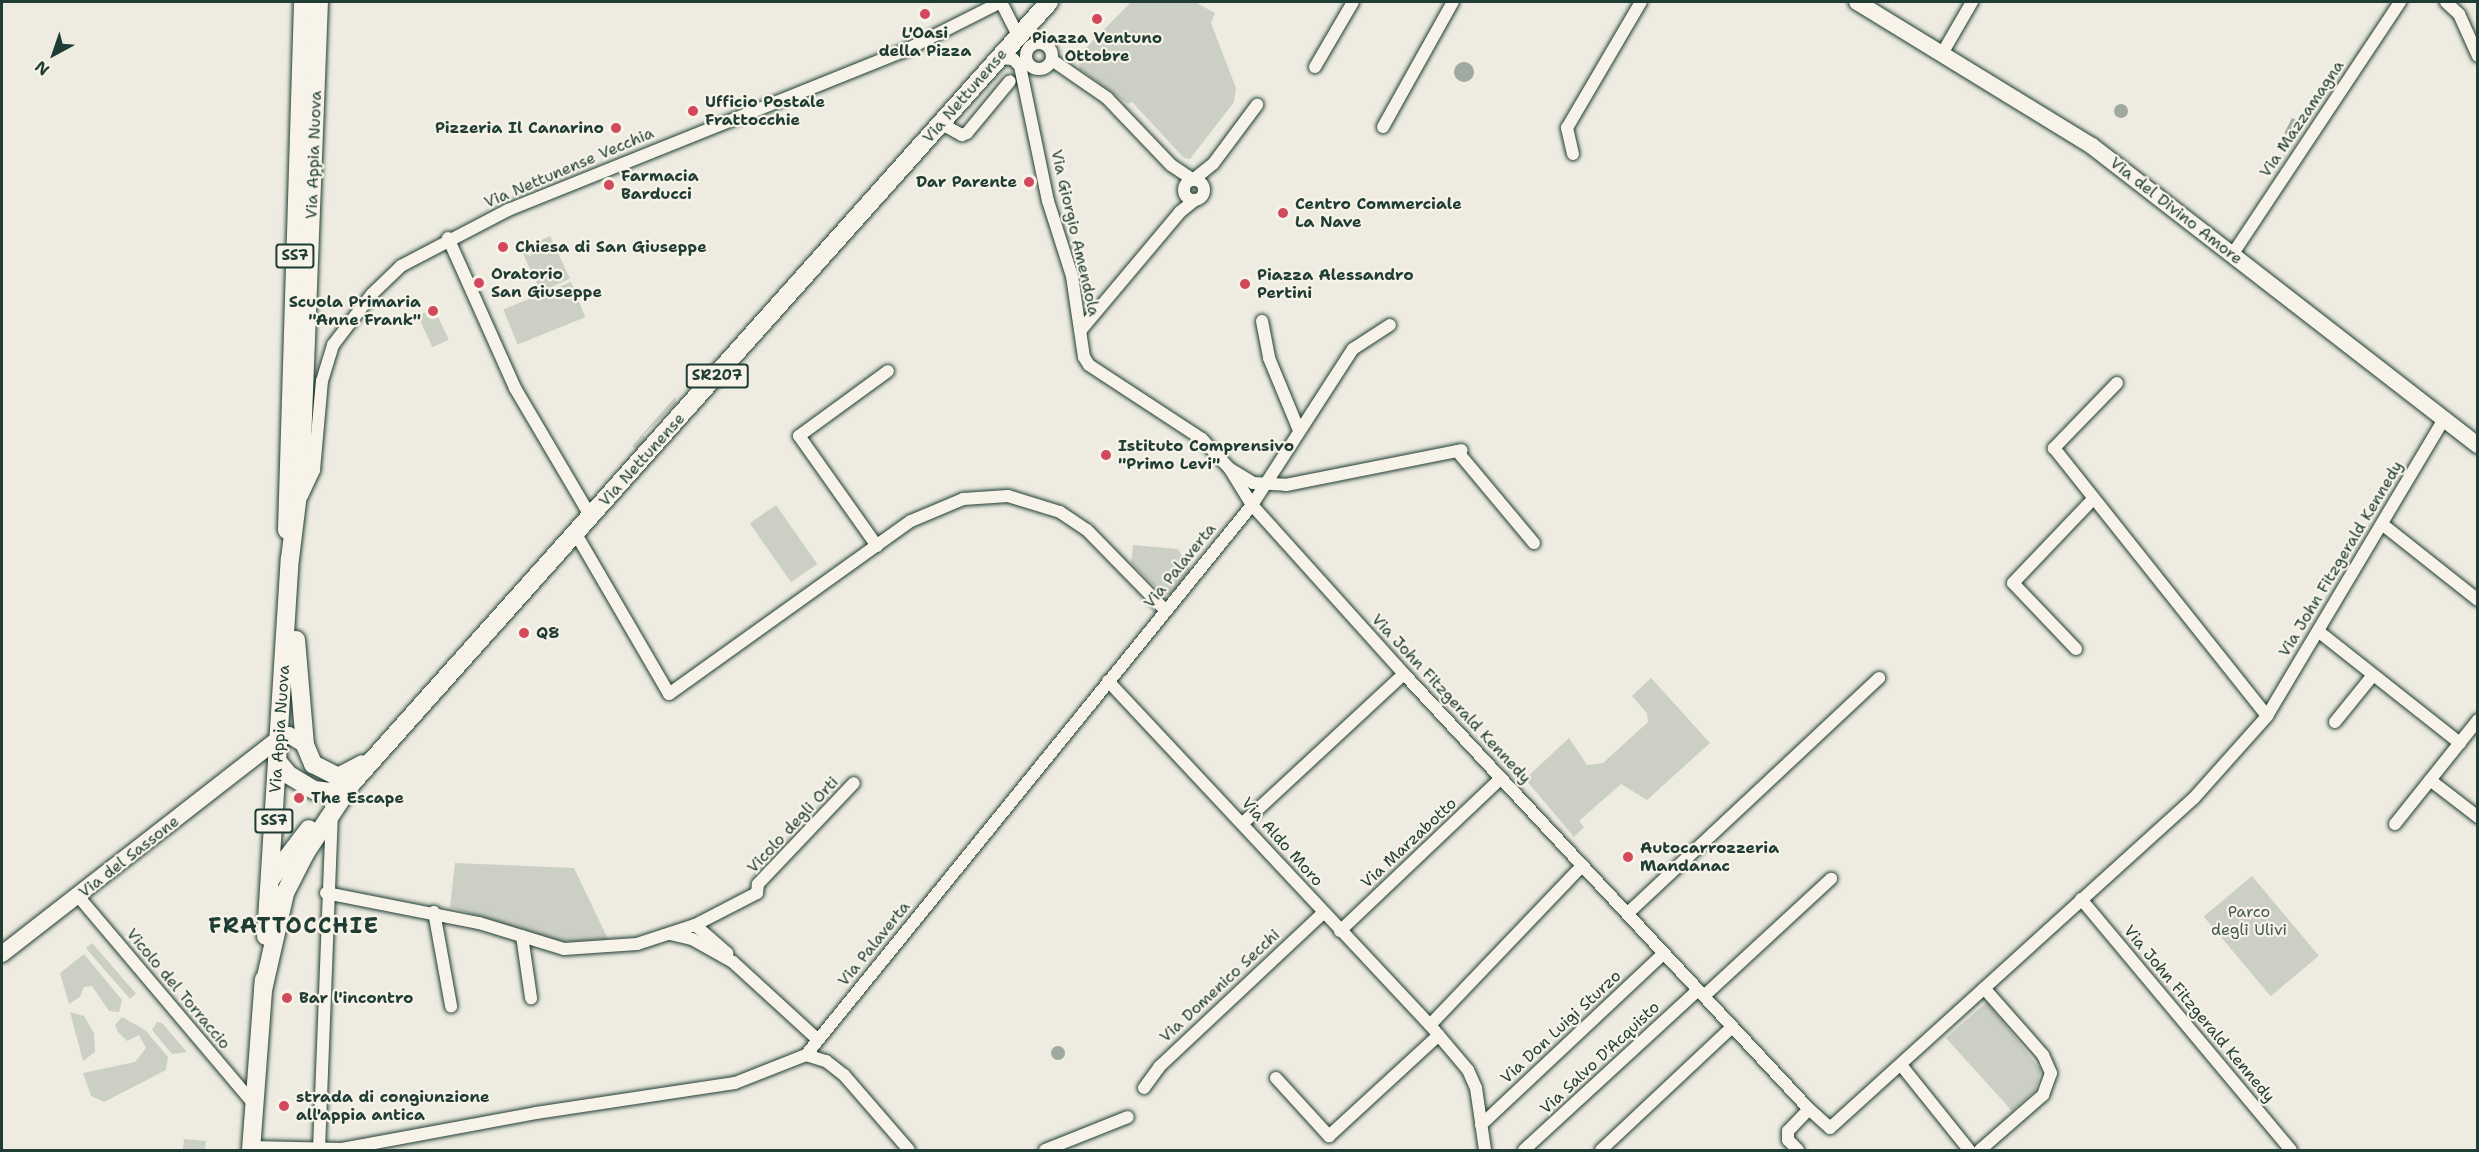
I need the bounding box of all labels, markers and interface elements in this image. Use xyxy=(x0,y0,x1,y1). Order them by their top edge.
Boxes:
marker: L'Oasi della Pizza xyxy=(918,7,932,21)
marker: Piazza Ventuno Ottobre xyxy=(1090,12,1104,26)
place label: L'Oasi della Pizza xyxy=(879,23,971,61)
north arrow xyxy=(24,24,84,84)
place label: Piazza Ventuno Ottobre xyxy=(1032,28,1162,66)
street label: Via Nettunense xyxy=(919,45,1011,147)
text: N xyxy=(30,56,54,80)
street label: Via Mazzamagna xyxy=(2256,57,2348,181)
street label: Via Appia Nuova xyxy=(302,90,326,220)
place label: Ufficio Postale Frattocchie xyxy=(705,92,825,130)
marker: Ufficio Postale Frattocchie xyxy=(686,104,700,118)
place label: Pizzeria Il Canarino xyxy=(435,118,604,138)
marker: Pizzeria Il Canarino xyxy=(609,121,623,135)
street label: Via Nettunense Vecchia xyxy=(481,124,657,212)
street label: Via Giorgio Amendola xyxy=(1046,148,1104,318)
street label: Via del Divino Amore xyxy=(2106,153,2246,269)
place label: Farmacia Barducci xyxy=(621,166,699,204)
place label: Dar Parente xyxy=(916,172,1017,192)
marker: Dar Parente xyxy=(1022,175,1036,189)
marker: Farmacia Barducci xyxy=(602,178,616,192)
place label: Centro Commerciale La Nave xyxy=(1295,194,1462,232)
marker: Centro Commerciale La Nave xyxy=(1276,206,1290,220)
place label: Chiesa di San Giuseppe xyxy=(515,237,707,257)
marker: Chiesa di San Giuseppe xyxy=(496,240,510,254)
road number: SS7 xyxy=(274,244,316,268)
place label: Oratorio San Giuseppe xyxy=(491,264,602,302)
place label: Piazza Alessandro Pertini xyxy=(1257,265,1414,303)
marker: Oratorio San Giuseppe xyxy=(472,276,486,290)
marker: Piazza Alessandro Pertini xyxy=(1238,277,1252,291)
place label: Scuola Primaria "Anne Frank" xyxy=(289,292,421,330)
marker: Scuola Primaria "Anne Frank" xyxy=(426,304,440,318)
road number: SR207 xyxy=(686,364,748,388)
street label: Via Nettunense xyxy=(595,409,689,511)
place label: Istituto Comprensivo "Primo Levi" xyxy=(1118,436,1294,474)
marker: Istituto Comprensivo "Primo Levi" xyxy=(1099,448,1113,462)
street label: Via John Fitzgerald Kennedy xyxy=(2275,458,2407,660)
street label: Via Palaverta xyxy=(1140,520,1220,612)
street label: Via John Fitzgerald Kennedy xyxy=(1367,610,1535,788)
place label: Q8 xyxy=(536,623,559,643)
marker: Q8 xyxy=(517,626,531,640)
street label: Via Appia Nuova xyxy=(266,664,294,794)
street label: Vicolo degli Orti xyxy=(743,773,843,877)
place label: The Escape xyxy=(311,788,404,808)
marker: The Escape xyxy=(292,791,306,805)
street label: Via Aldo Moro xyxy=(1237,794,1327,890)
street label: Via Marzabotto xyxy=(1357,794,1461,892)
road number: SS7 xyxy=(253,809,295,833)
street label: Via del Sassone xyxy=(75,812,183,902)
place label: Autocarrozzeria Mandanac xyxy=(1640,838,1779,876)
marker: Autocarrozzeria Mandanac xyxy=(1621,850,1635,864)
street label: Via Palaverta xyxy=(834,898,914,990)
park label: Parco degli Ulivi xyxy=(2211,902,2287,940)
district label: FRATTOCCHIE xyxy=(208,913,380,939)
street label: Via John Fitzgerald Kennedy xyxy=(2119,922,2279,1106)
street label: Vicolo del Torraccio xyxy=(122,925,234,1053)
street label: Via Domenico Secchi xyxy=(1156,925,1284,1047)
street label: Via Don Luigi Sturzo xyxy=(1497,966,1625,1088)
place label: Bar l'incontro xyxy=(299,988,413,1008)
marker: Bar l'incontro xyxy=(280,991,294,1005)
street label: Via Salvo D'Acquisto xyxy=(1536,998,1664,1118)
place label: strada di congiunzione all'appia antica xyxy=(296,1087,490,1125)
marker: strada di congiunzione all'appia antica xyxy=(277,1099,291,1113)

